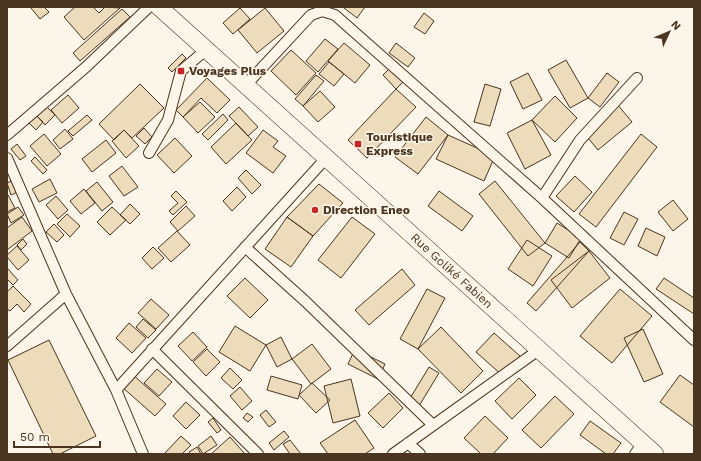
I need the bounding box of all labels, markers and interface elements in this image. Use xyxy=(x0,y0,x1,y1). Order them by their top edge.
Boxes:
north arrow xyxy=(649,12,689,52)
text: N xyxy=(668,18,683,33)
place label: Voyages Plus xyxy=(189,64,267,78)
marker: Voyages Plus xyxy=(176,66,186,76)
place label: Touristique Express xyxy=(366,130,433,158)
marker: Touristique Express xyxy=(353,139,363,149)
place label: Direction Eneo xyxy=(323,203,410,217)
marker: Direction Eneo xyxy=(310,205,320,215)
street label: Rue Goliké Fabien xyxy=(408,230,495,311)
scale bar xyxy=(14,423,100,449)
text: 50 m xyxy=(20,430,50,444)

